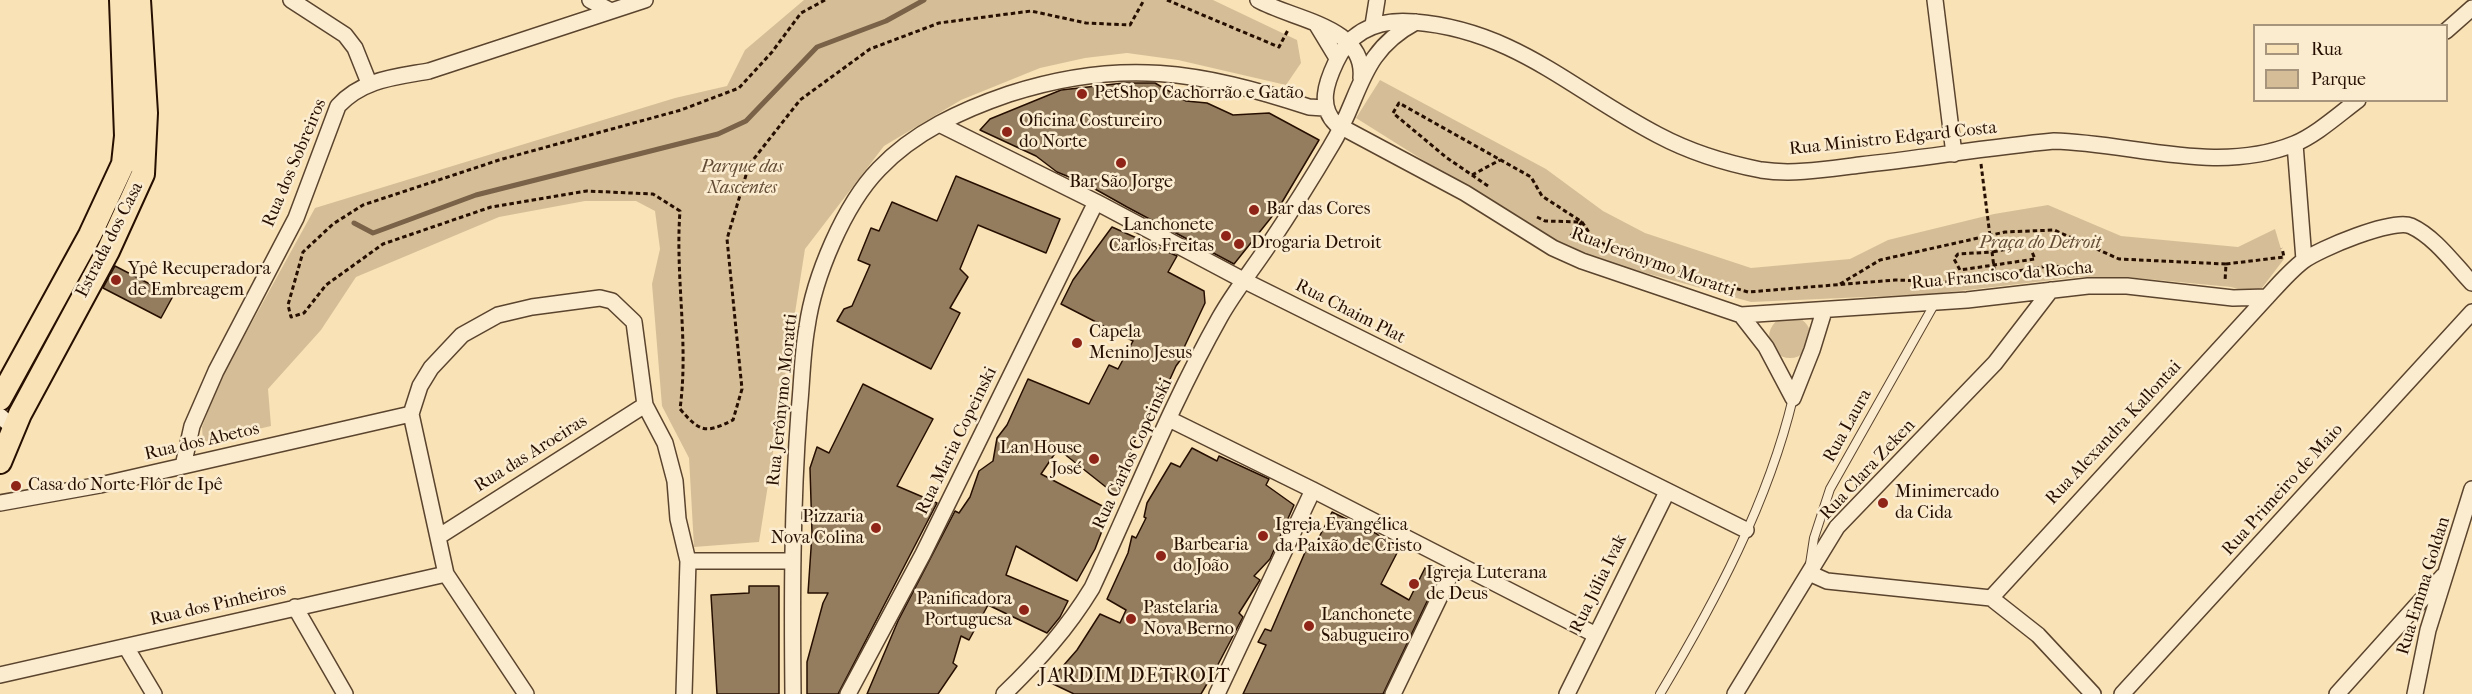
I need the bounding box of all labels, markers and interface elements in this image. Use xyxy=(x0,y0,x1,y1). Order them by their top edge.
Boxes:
legend xyxy=(2253,24,2448,102)
text: Rua xyxy=(2311,39,2342,60)
text: Parque xyxy=(2311,69,2366,90)
place label: PetShop Cachorrão e Gatão xyxy=(1094,83,1304,105)
marker: PetShop Cachorrão e Gatão xyxy=(1075,87,1089,101)
street label: Rua dos Sobreiros xyxy=(258,96,332,230)
place label: Oficina Costureiro do Norte xyxy=(1019,111,1162,154)
street label: Rua Ministro Edgard Costa xyxy=(1788,117,1998,161)
marker: Oficina Costureiro do Norte xyxy=(1000,125,1014,139)
marker: Bar São Jorge xyxy=(1114,156,1128,170)
park label: Parque das Nascentes xyxy=(701,157,783,200)
place label: Bar São Jorge xyxy=(1069,172,1173,194)
street label: Estrada dos Casa xyxy=(72,179,148,301)
place label: Bar das Cores xyxy=(1266,199,1370,221)
marker: Bar das Cores xyxy=(1247,203,1261,217)
place label: Lanchonete Carlos Freitas xyxy=(1109,215,1214,258)
street label: Rua Jerônymo Moratti xyxy=(1568,223,1738,303)
marker: Lanchonete Carlos Freitas xyxy=(1219,229,1233,243)
place label: Drogaria Detroit xyxy=(1251,233,1382,255)
park label: Praça do Detroit xyxy=(1979,233,2101,255)
marker: Drogaria Detroit xyxy=(1232,237,1246,251)
street label: Rua Francisco da Rocha xyxy=(1910,257,2094,295)
place label: Ypê Recuperadora de Embreagem xyxy=(128,259,271,302)
marker: Ypê Recuperadora de Embreagem xyxy=(109,273,123,287)
street label: Rua Chaim Plat xyxy=(1291,275,1409,349)
street label: Rua Jerônymo Moratti xyxy=(763,313,803,487)
place label: Capela Menino Jesus xyxy=(1089,322,1192,364)
marker: Capela Menino Jesus xyxy=(1070,336,1084,350)
street label: Rua Alexandra Kallontai xyxy=(2042,357,2186,509)
street label: Rua Maria Copeinski xyxy=(912,363,1002,519)
street label: Rua Carlos Copeinski xyxy=(1088,375,1178,533)
street label: Rua Laura xyxy=(1819,386,1877,466)
street label: Rua das Aroeiras xyxy=(471,411,591,497)
street label: Rua Clara Zeken xyxy=(1816,415,1920,525)
street label: Rua dos Abetos xyxy=(143,418,261,466)
street label: Rua Primeiro de Maio xyxy=(2218,420,2348,560)
place label: Lan House José xyxy=(1000,438,1082,480)
marker: Lan House José xyxy=(1087,452,1101,466)
place label: Casa do Norte Flôr de Ipê xyxy=(28,475,223,497)
marker: Casa do Norte Flôr de Ipê xyxy=(9,479,23,493)
place label: Minimercado da Cida xyxy=(1895,482,1999,524)
marker: Minimercado da Cida xyxy=(1876,496,1890,510)
place label: Pizzaria Nova Colina xyxy=(771,507,864,550)
street label: Rua Emma Goldan xyxy=(2393,514,2455,658)
place label: Igreja Evangélica da Paixão de Cristo xyxy=(1275,515,1422,558)
marker: Pizzaria Nova Colina xyxy=(869,521,883,535)
marker: Igreja Evangélica da Paixão de Cristo xyxy=(1256,529,1270,543)
street label: Rua Júlia Ivak xyxy=(1566,531,1632,637)
place label: Barbearia do João xyxy=(1173,535,1249,578)
marker: Barbearia do João xyxy=(1154,549,1168,563)
place label: Igreja Luterana de Deus xyxy=(1426,563,1547,606)
marker: Igreja Luterana de Deus xyxy=(1407,577,1421,591)
street label: Rua dos Pinheiros xyxy=(148,579,288,631)
place label: Panificadora Portuguesa xyxy=(916,589,1012,632)
place label: Pastelaria Nova Berno xyxy=(1143,598,1234,640)
marker: Panificadora Portuguesa xyxy=(1017,603,1031,617)
place label: Lanchonete Sabugueiro xyxy=(1321,605,1412,648)
marker: Pastelaria Nova Berno xyxy=(1124,612,1138,626)
marker: Lanchonete Sabugueiro xyxy=(1302,619,1316,633)
district label: JARDIM DETROIT xyxy=(1039,665,1231,689)

